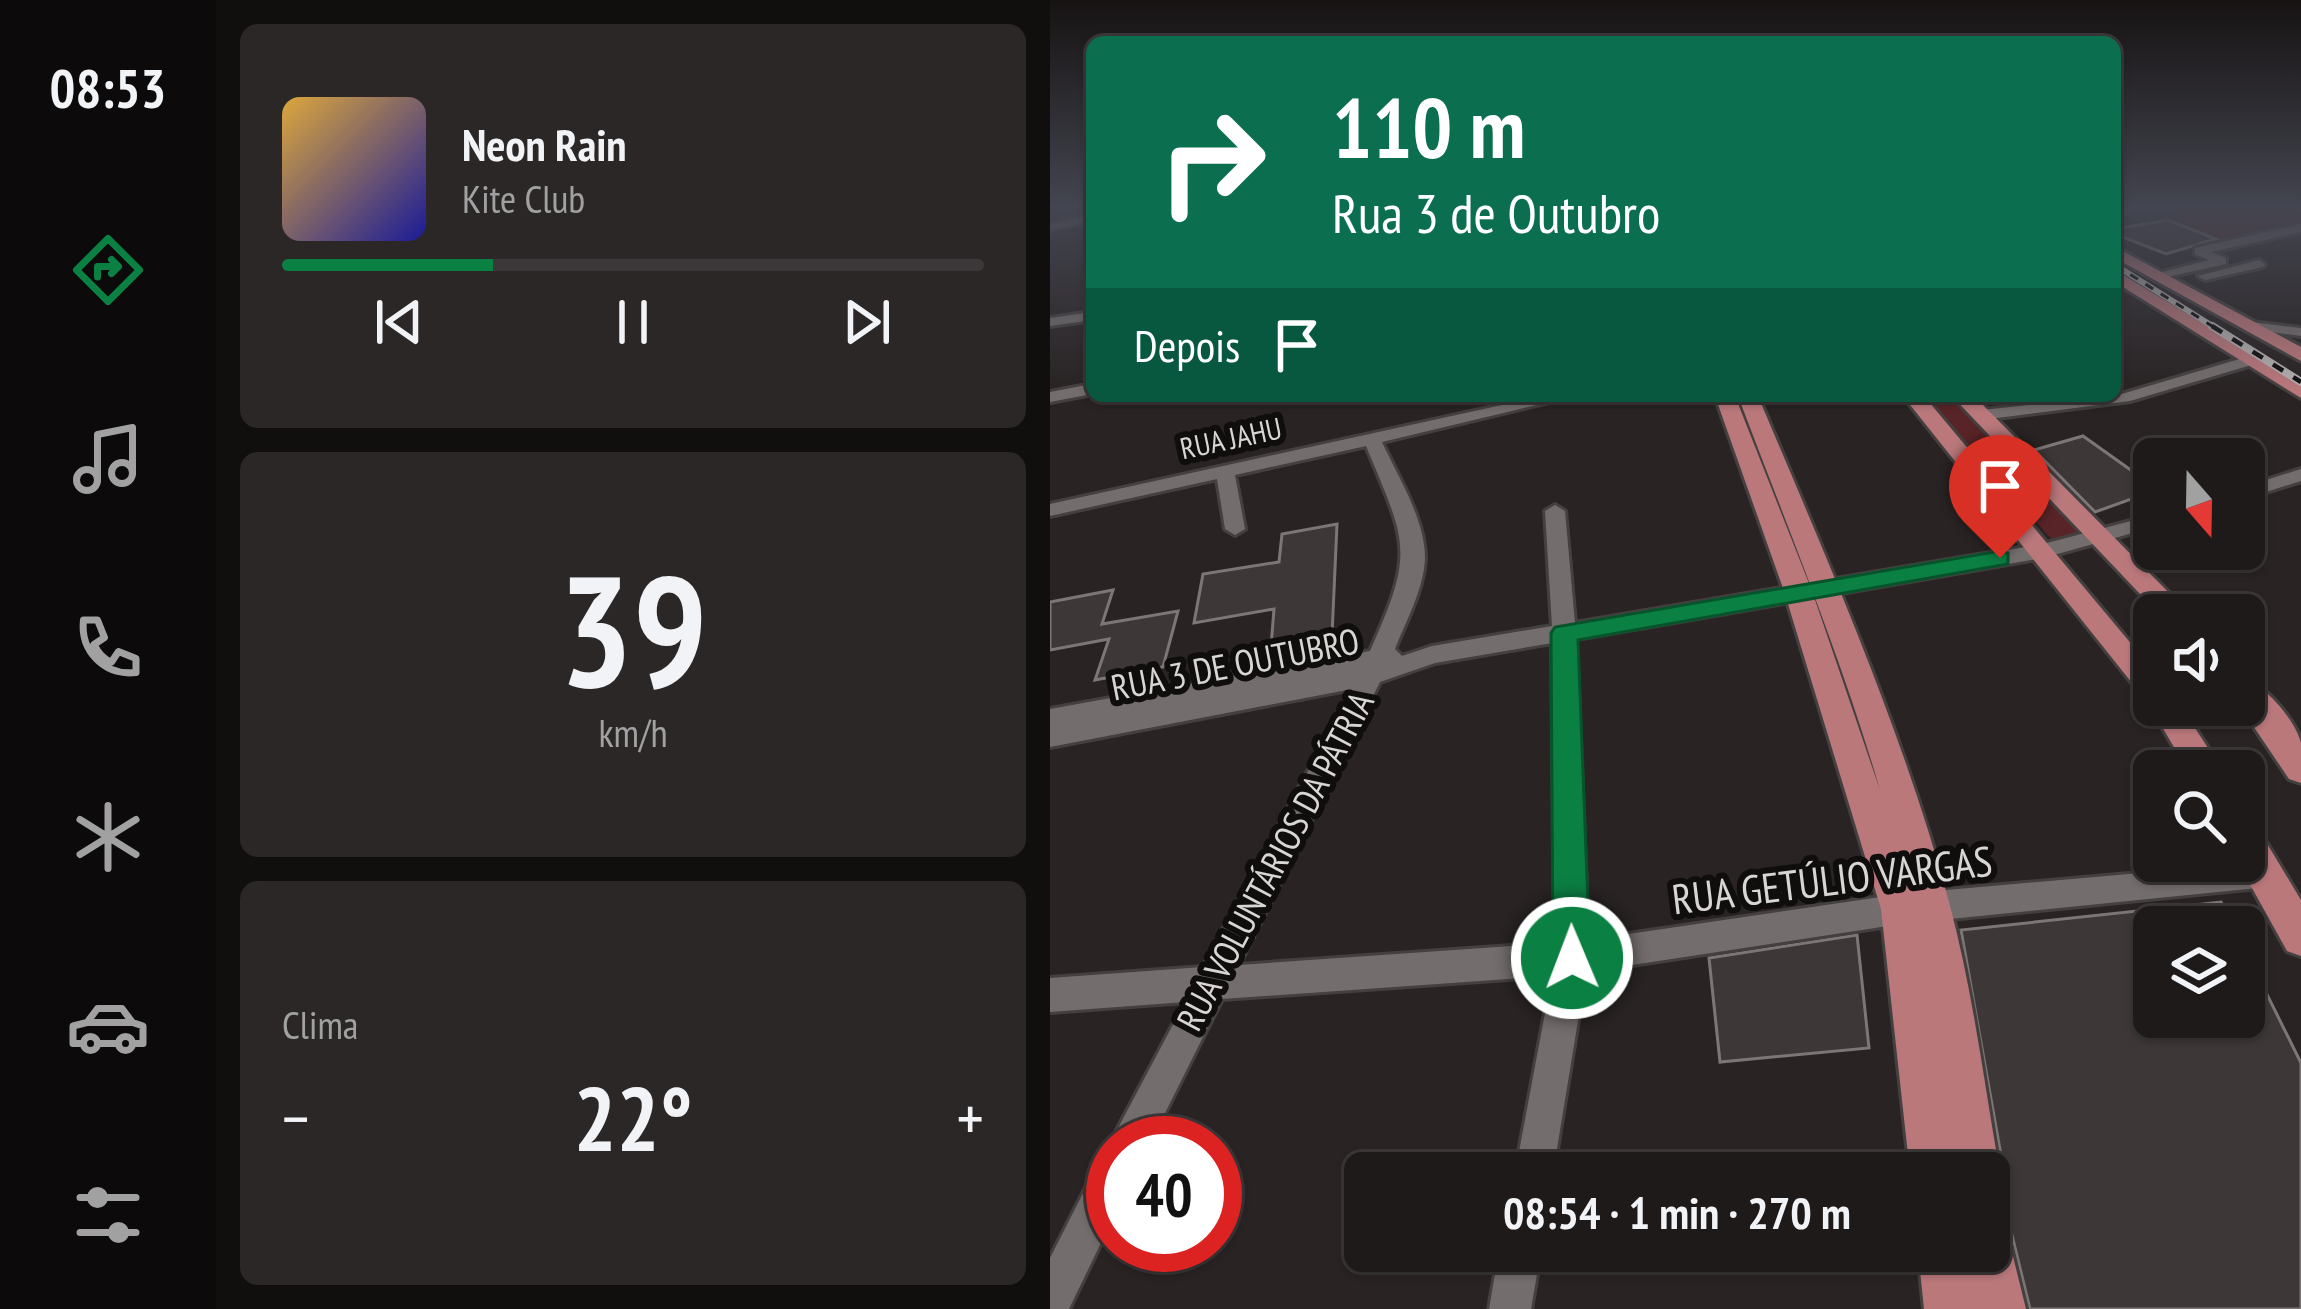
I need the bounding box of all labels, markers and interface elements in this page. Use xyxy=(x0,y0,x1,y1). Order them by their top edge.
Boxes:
text: 08:53 xyxy=(50,53,166,123)
text: 110 m xyxy=(1332,72,1525,181)
icon: right xyxy=(1134,84,1290,240)
text: Neon Rain xyxy=(462,115,627,173)
text: Kite Club xyxy=(462,173,585,224)
text: Rua 3 de Outubro xyxy=(1332,178,1660,248)
icon: directions xyxy=(66,228,150,312)
icon: previous xyxy=(366,289,432,355)
icon: pause xyxy=(600,289,666,355)
icon: next xyxy=(834,289,900,355)
icon: arrive xyxy=(1264,312,1330,378)
text: Depois xyxy=(1134,316,1240,374)
street label: RUA JAHU xyxy=(1176,408,1285,467)
icon: music xyxy=(66,417,150,501)
pin xyxy=(1949,435,2051,558)
north arrow xyxy=(2133,438,2265,570)
map controls xyxy=(2133,438,2265,1038)
icon: arrive xyxy=(1967,453,2033,519)
text: 39 xyxy=(558,528,708,730)
button: sound xyxy=(2133,594,2265,726)
icon: phone xyxy=(66,606,150,690)
street label: RUA 3 DE OUTUBRO xyxy=(1107,616,1363,711)
street label: RUA VOLUNTÁRIOS DA PÁTRIA xyxy=(1165,683,1384,1038)
text: km/h xyxy=(598,707,668,758)
button: search xyxy=(2133,750,2265,882)
icon: climate xyxy=(66,795,150,879)
street label: RUA GETÚLIO VARGAS xyxy=(1669,833,1995,926)
position arrow xyxy=(1509,895,1635,1021)
button: layers xyxy=(2133,906,2265,1038)
icon: car xyxy=(66,984,150,1068)
text: Clima xyxy=(282,999,358,1050)
text: 22° xyxy=(574,1059,692,1176)
text: − xyxy=(282,1075,309,1160)
text: + xyxy=(957,1075,984,1160)
speed limit sign: 40 xyxy=(1086,1116,1242,1272)
icon: filters xyxy=(66,1173,150,1257)
text: 08:54 · 1 min · 270 m xyxy=(1503,1183,1851,1241)

